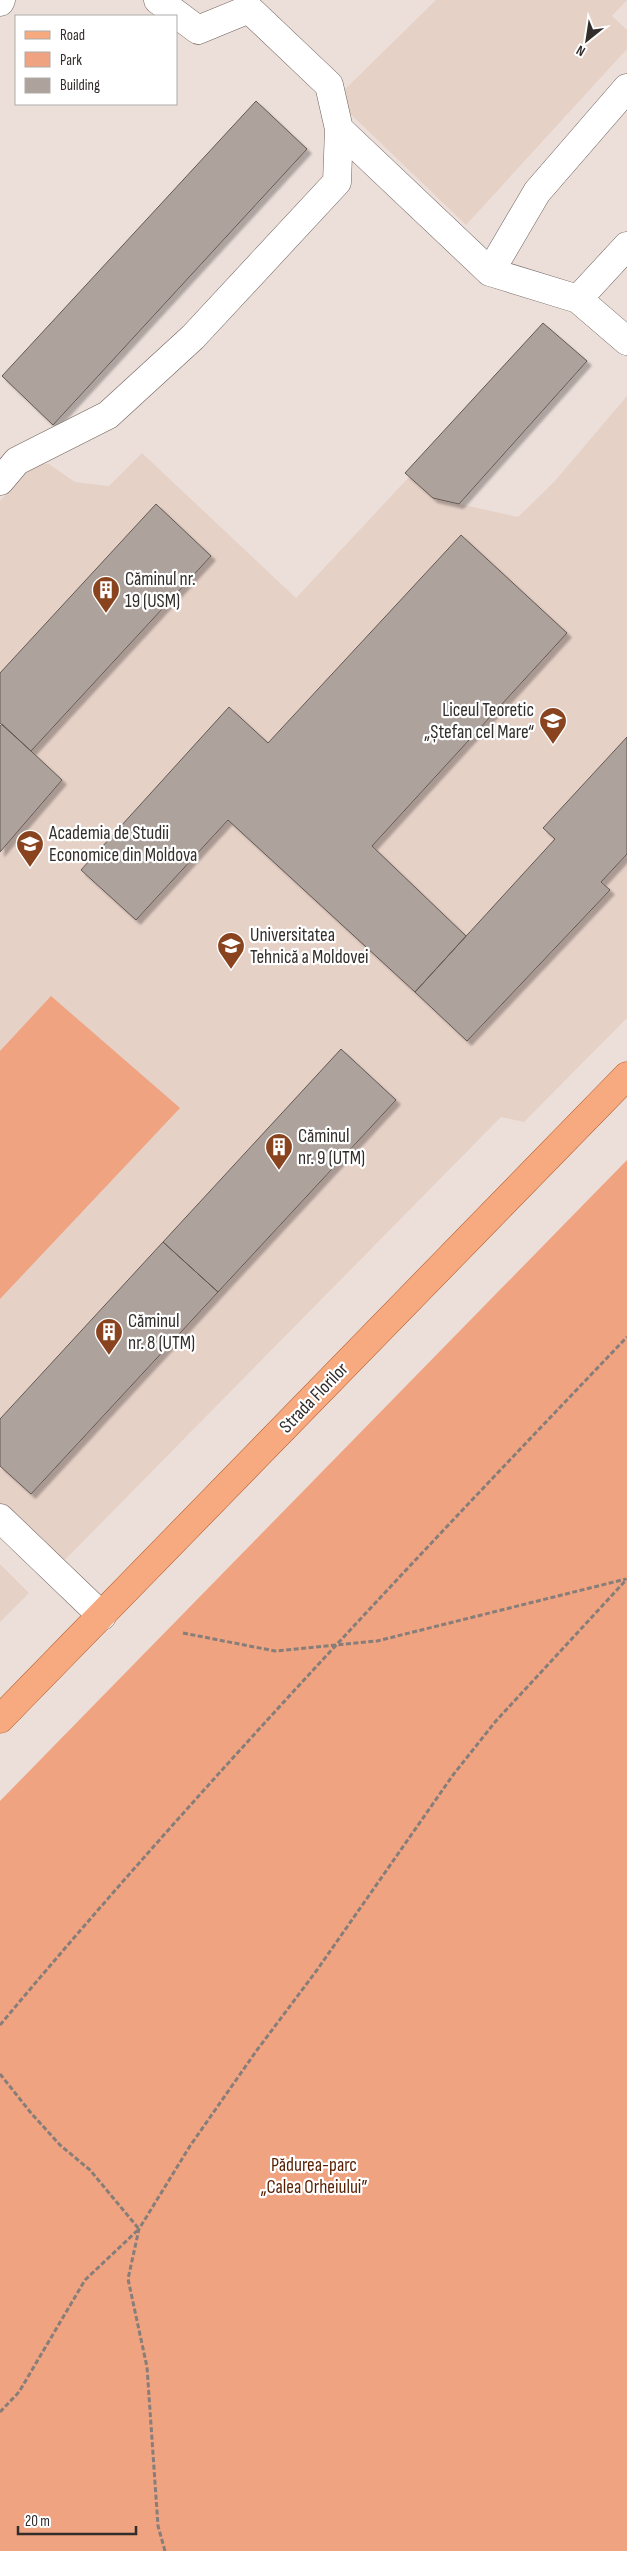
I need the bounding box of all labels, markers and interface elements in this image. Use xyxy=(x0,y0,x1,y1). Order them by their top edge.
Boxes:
legend xyxy=(15,15,178,105)
north arrow xyxy=(562,15,612,65)
text: Road xyxy=(60,26,85,45)
text: N xyxy=(573,42,588,60)
text: Park xyxy=(60,51,82,70)
text: Building xyxy=(60,76,100,95)
place label: Căminul nr. 19 (USM) xyxy=(125,568,196,613)
building icon: Căminul nr. 19 (USM) xyxy=(91,575,121,614)
place label: Liceul Teoretic „Ștefan cel Mare“ xyxy=(424,699,534,744)
school or university icon: Liceul Teoretic „Ștefan cel Mare“ xyxy=(538,706,568,745)
place label: Academia de Studii Economice din Moldova xyxy=(48,822,197,867)
school or university icon: Academia de Studii Economice din Moldova xyxy=(15,829,45,868)
place label: Universitatea Tehnică a Moldovei xyxy=(250,924,369,969)
school or university icon: Universitatea Tehnică a Moldovei xyxy=(216,931,246,970)
place label: Căminul nr. 9 (UTM) xyxy=(298,1125,365,1170)
building icon: Căminul nr. 9 (UTM) xyxy=(264,1132,294,1171)
place label: Căminul nr. 8 (UTM) xyxy=(128,1310,195,1355)
building icon: Căminul nr. 8 (UTM) xyxy=(94,1317,124,1356)
street label: Strada Florilor xyxy=(275,1358,354,1438)
park label: Pădurea-parc „Calea Orheiului” xyxy=(260,2154,368,2199)
scale bar xyxy=(18,2504,135,2536)
text: 20 m xyxy=(25,2512,50,2531)

